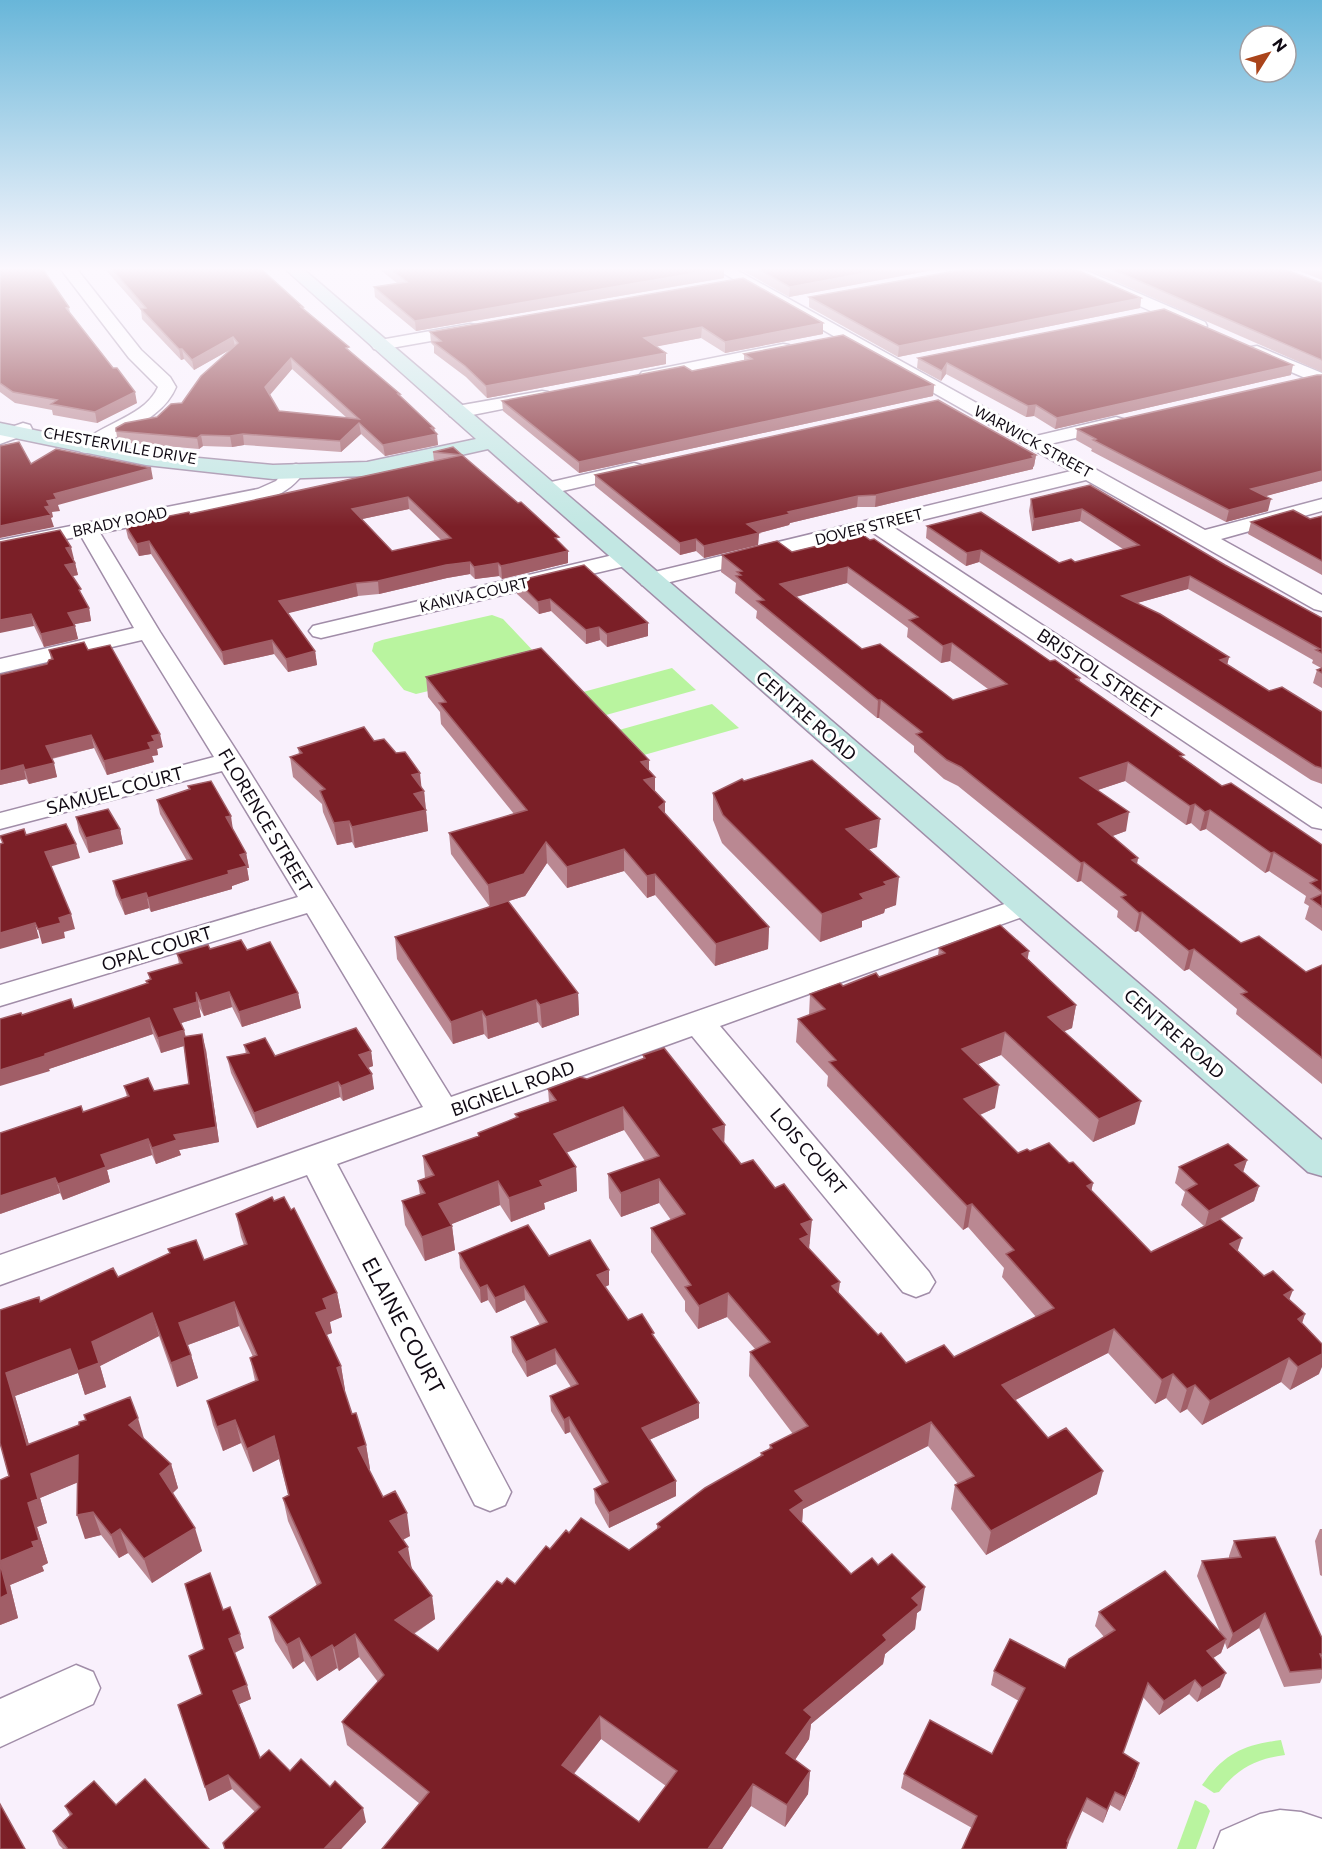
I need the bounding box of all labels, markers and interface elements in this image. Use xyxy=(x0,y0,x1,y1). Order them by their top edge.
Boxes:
north arrow xyxy=(1238,24,1298,84)
text: N xyxy=(1269,34,1292,55)
street label: WARWICK STREET xyxy=(971,401,1096,481)
street label: CHESTERVILLE DRIVE xyxy=(42,423,198,467)
street label: BRADY ROAD xyxy=(71,502,169,540)
street label: DOVER STREET xyxy=(813,504,925,548)
street label: KANIVA COURT xyxy=(418,573,530,615)
street label: BRISTOL STREET xyxy=(1033,623,1166,723)
street label: CENTRE ROAD xyxy=(752,666,861,765)
street label: FLORENCE STREET xyxy=(214,744,318,897)
street label: SAMUEL COURT xyxy=(44,761,186,819)
street label: OPAL COURT xyxy=(99,921,215,975)
street label: CENTRE ROAD xyxy=(1120,984,1229,1083)
street label: BIGNELL ROAD xyxy=(448,1056,577,1121)
street label: LOIS COURT xyxy=(766,1103,852,1199)
street label: ELAINE COURT xyxy=(358,1253,451,1398)

